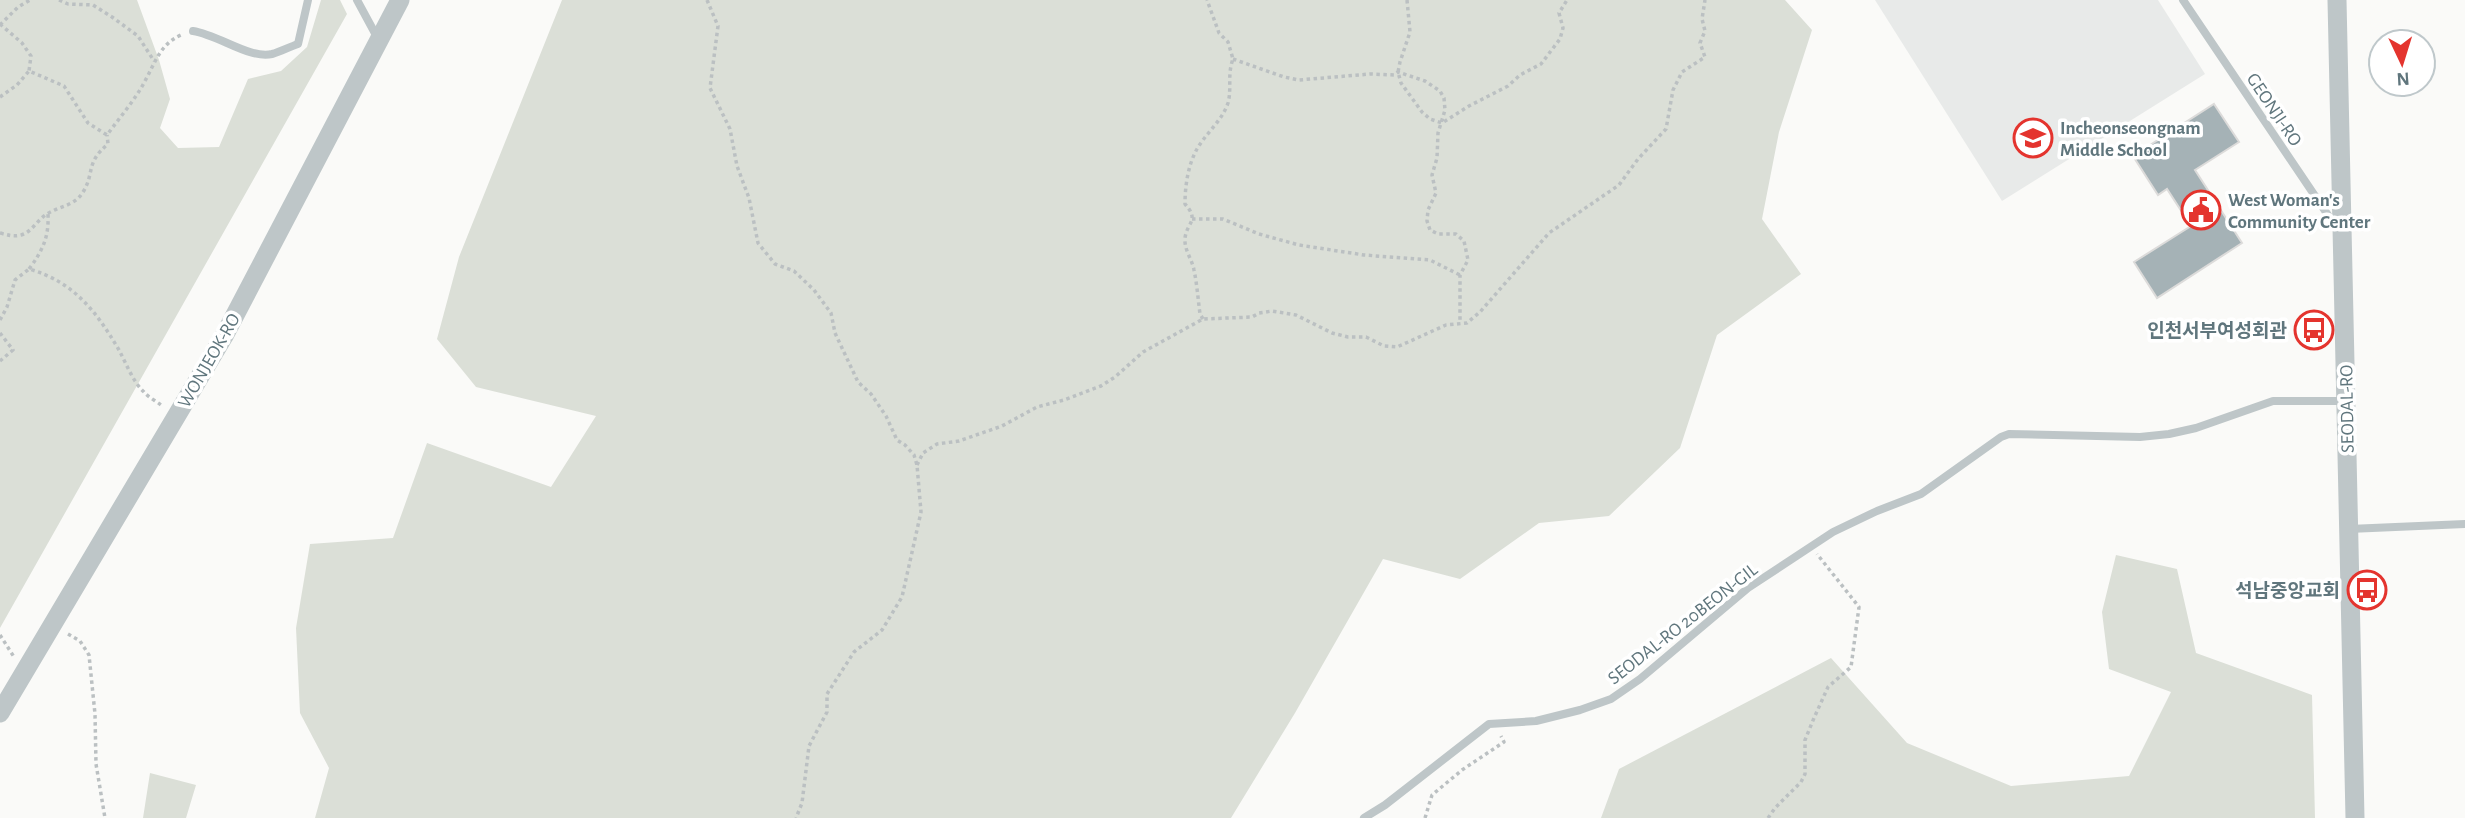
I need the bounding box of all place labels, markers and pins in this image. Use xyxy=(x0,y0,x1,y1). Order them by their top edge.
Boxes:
school or university icon: Incheonseongnam Middle School xyxy=(2012,117,2054,159)
place label: Incheonseongnam Middle School xyxy=(2060,119,2201,160)
public building icon: West Woman's Community Center xyxy=(2180,189,2222,231)
place label: West Woman's Community Center xyxy=(2228,191,2371,232)
bus stop icon: 인천서부여성회관 xyxy=(2293,309,2335,351)
place label: 인천서부여성회관 xyxy=(2147,320,2288,341)
bus stop icon: 석남중앙교회 xyxy=(2346,569,2388,611)
place label: 석남중앙교회 xyxy=(2235,581,2340,601)

